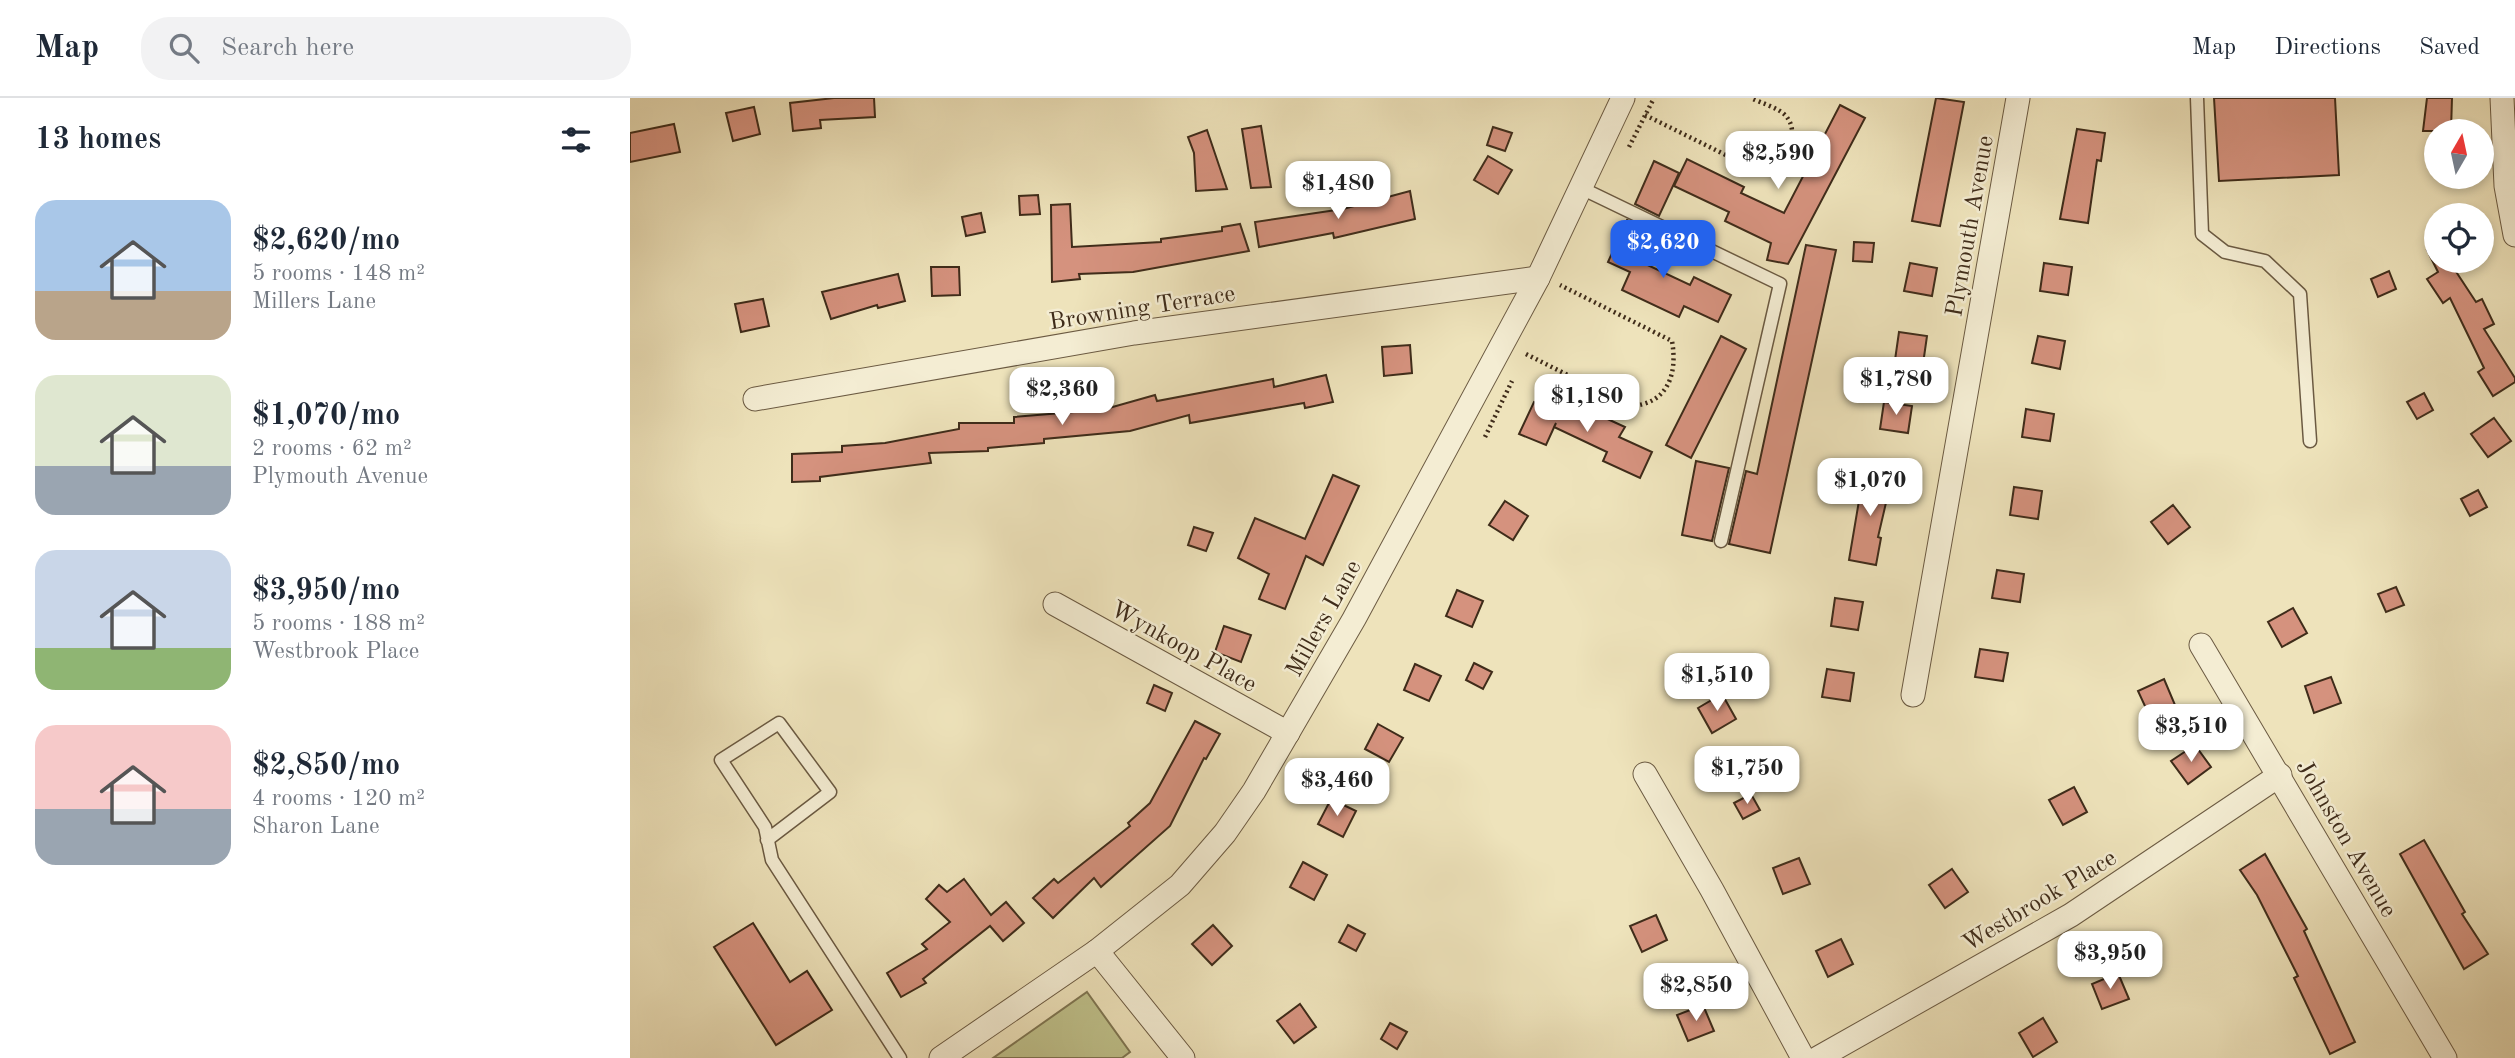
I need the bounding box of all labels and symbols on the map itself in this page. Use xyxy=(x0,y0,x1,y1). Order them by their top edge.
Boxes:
north arrow xyxy=(2424,119,2494,189)
pin: $2,590 xyxy=(1721,132,1835,191)
street label: Plymouth Avenue xyxy=(1943,134,1999,319)
pin: $1,480 xyxy=(1281,162,1395,221)
pin: $2,620 xyxy=(1606,220,1720,280)
street label: Browning Terrace xyxy=(1047,282,1237,336)
pin: $1,780 xyxy=(1839,358,1953,417)
pin: $2,360 xyxy=(1005,368,1119,427)
pin: $1,180 xyxy=(1530,374,1644,434)
pin: $1,070 xyxy=(1813,458,1927,518)
street label: Millers Lane xyxy=(1283,557,1367,681)
street label: Wynkoop Place xyxy=(1106,598,1260,698)
pin: $1,510 xyxy=(1660,654,1774,713)
pin: $3,510 xyxy=(2134,704,2248,764)
pin: $1,750 xyxy=(1690,746,1804,806)
street label: Johnston Avenue xyxy=(2290,756,2400,922)
pin: $3,460 xyxy=(1280,758,1394,818)
street label: Westbrook Place xyxy=(1959,846,2121,957)
pin: $3,950 xyxy=(2053,932,2167,991)
pin: $2,850 xyxy=(1639,964,1753,1023)

